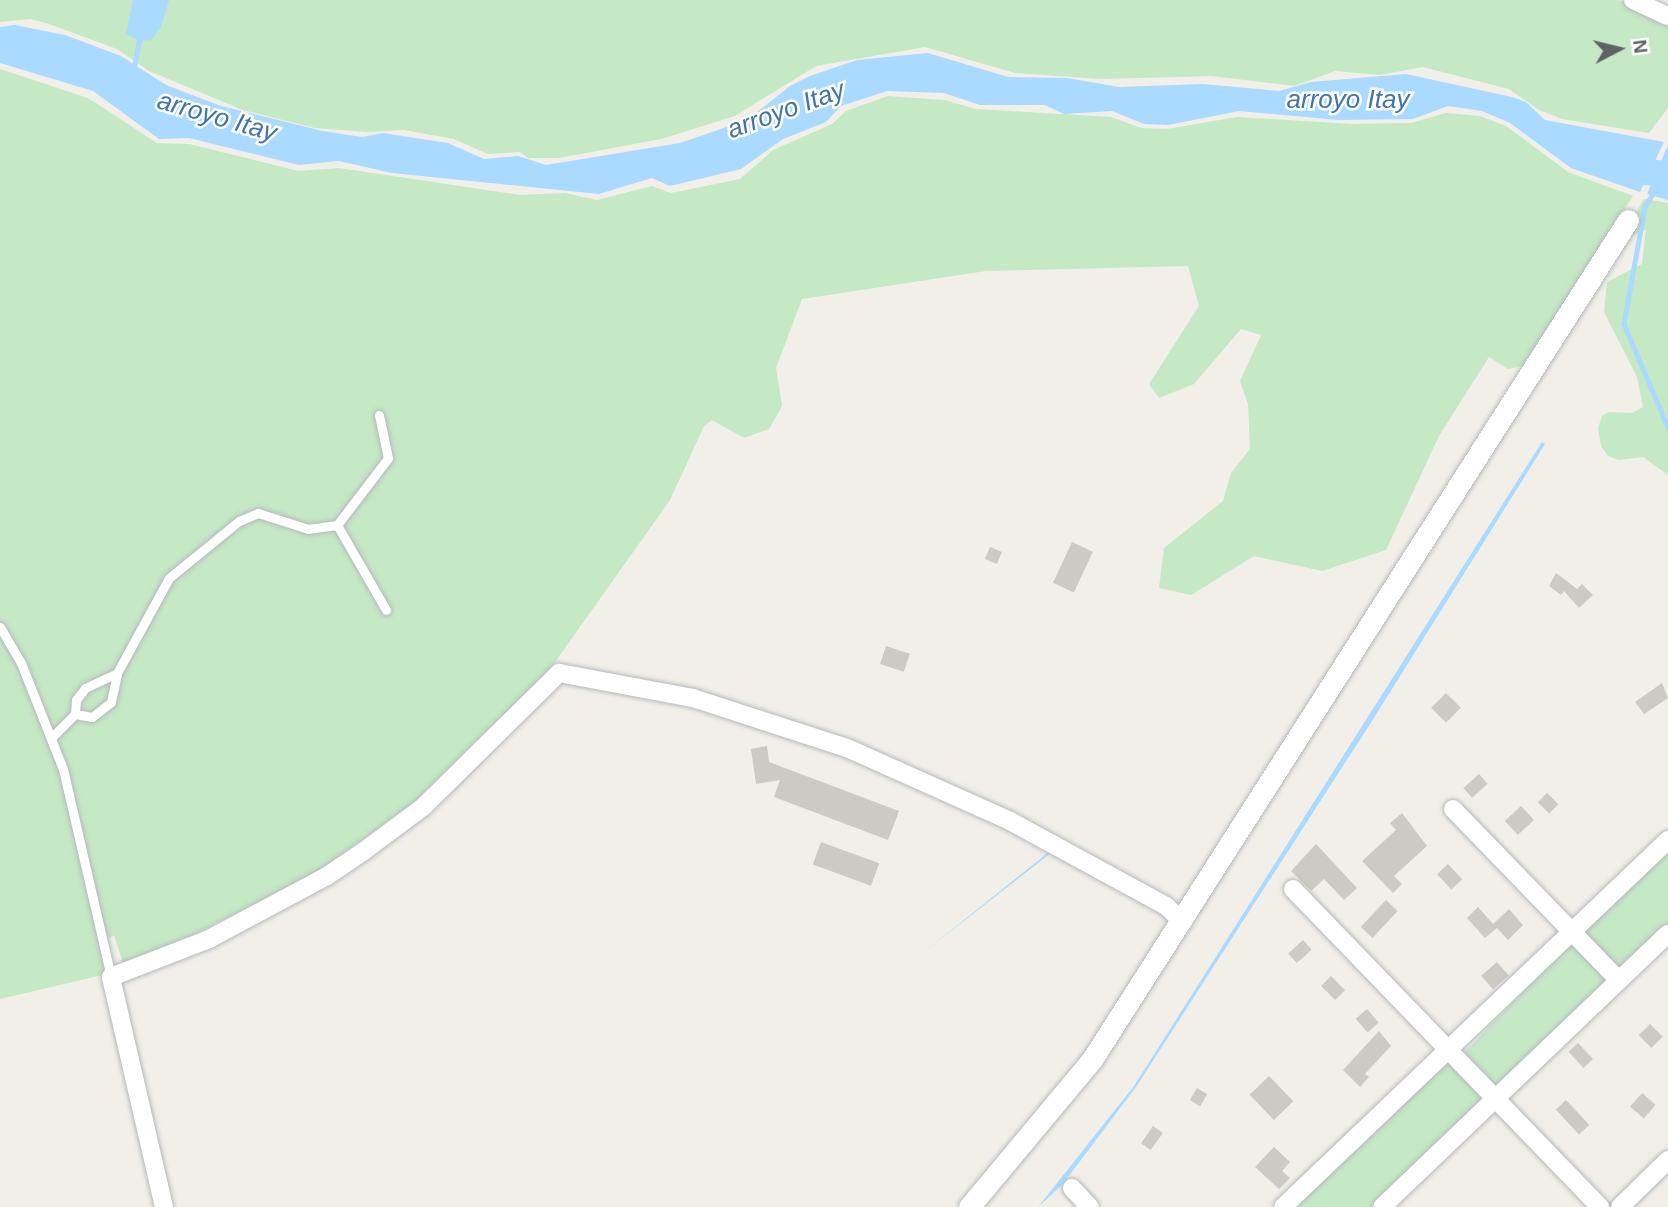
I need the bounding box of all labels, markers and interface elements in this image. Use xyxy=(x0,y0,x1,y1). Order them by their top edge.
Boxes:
north arrow xyxy=(1584,14,1654,84)
text: N xyxy=(1629,38,1652,54)
water label: arroyo Itay xyxy=(723,74,849,146)
water label: arroyo Itay xyxy=(1287,84,1409,116)
water label: arroyo Itay xyxy=(154,85,280,149)

